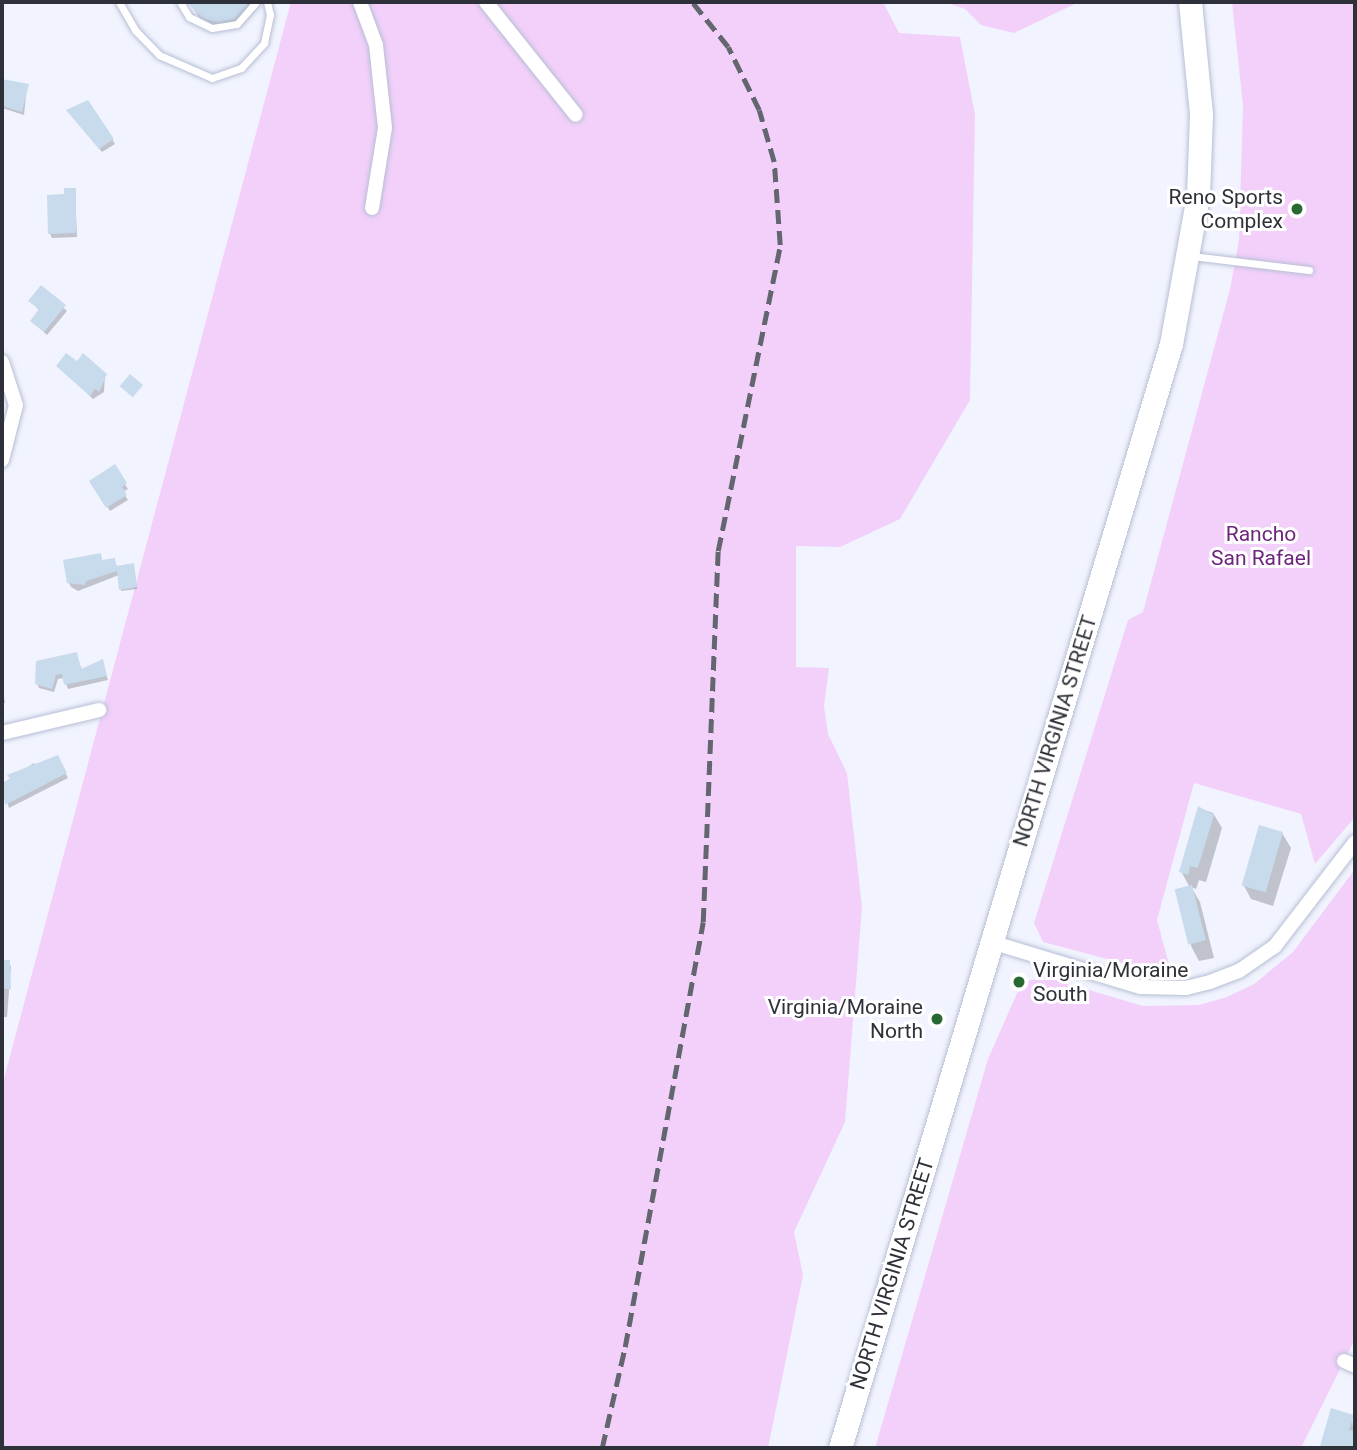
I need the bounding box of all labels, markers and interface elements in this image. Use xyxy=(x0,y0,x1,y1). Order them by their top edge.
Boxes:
place label: Reno Sports Complex xyxy=(1169,184,1283,234)
marker: Reno Sports Complex xyxy=(1289,201,1305,217)
park label: Rancho San Rafael xyxy=(1211,521,1311,571)
street label: NORTH VIRGINIA STREET xyxy=(1008,612,1102,850)
place label: Virginia/Moraine South xyxy=(1033,957,1188,1007)
marker: Virginia/Moraine South xyxy=(1011,974,1027,990)
place label: Virginia/Moraine North xyxy=(768,994,923,1044)
marker: Virginia/Moraine North xyxy=(929,1011,945,1027)
street label: NORTH VIRGINIA STREET xyxy=(845,1155,939,1393)

